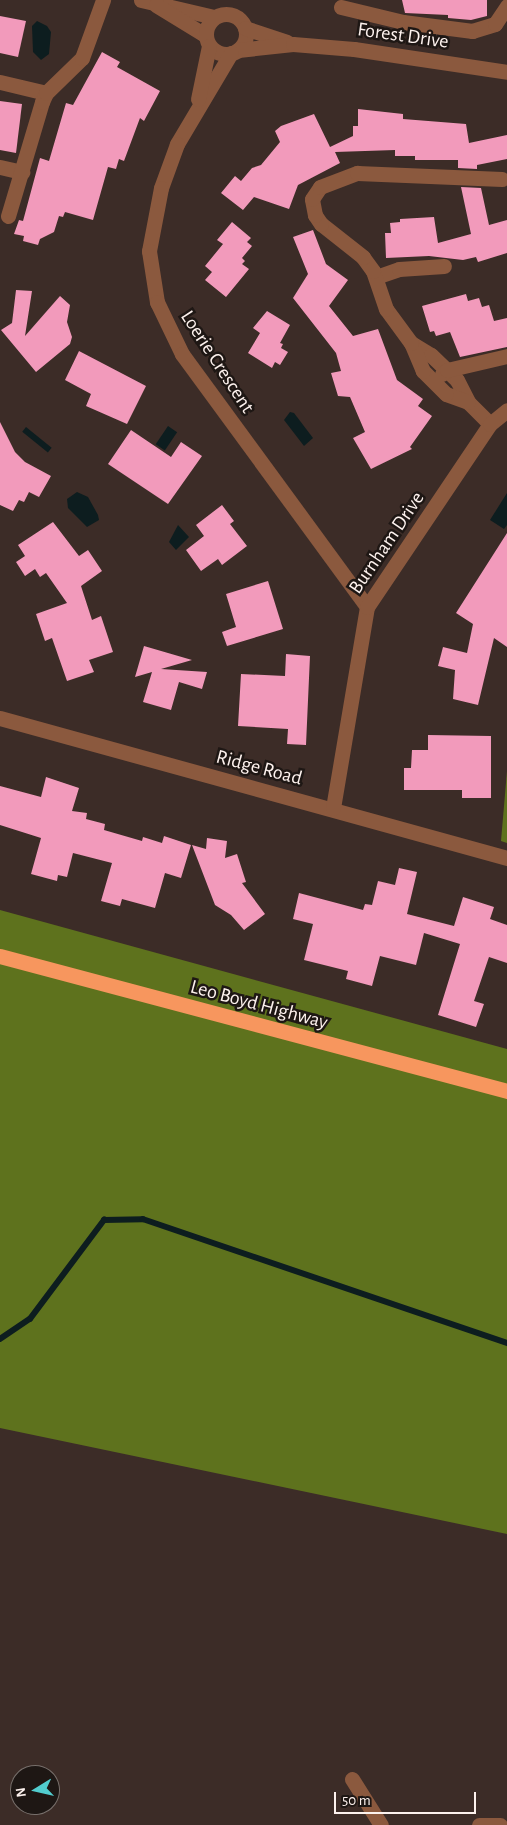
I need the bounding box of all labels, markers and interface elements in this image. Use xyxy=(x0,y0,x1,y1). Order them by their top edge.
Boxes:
street label: Forest Drive xyxy=(356,18,450,54)
street label: Loerie Crescent xyxy=(175,306,259,418)
street label: Burnham Drive xyxy=(344,487,430,599)
street label: Ridge Road xyxy=(213,745,305,791)
street label: Leo Boyd Highway xyxy=(188,975,330,1035)
north arrow xyxy=(10,1765,60,1815)
scale bar xyxy=(337,1782,480,1814)
text: N xyxy=(13,1786,29,1798)
text: 50 m xyxy=(342,1793,371,1808)

